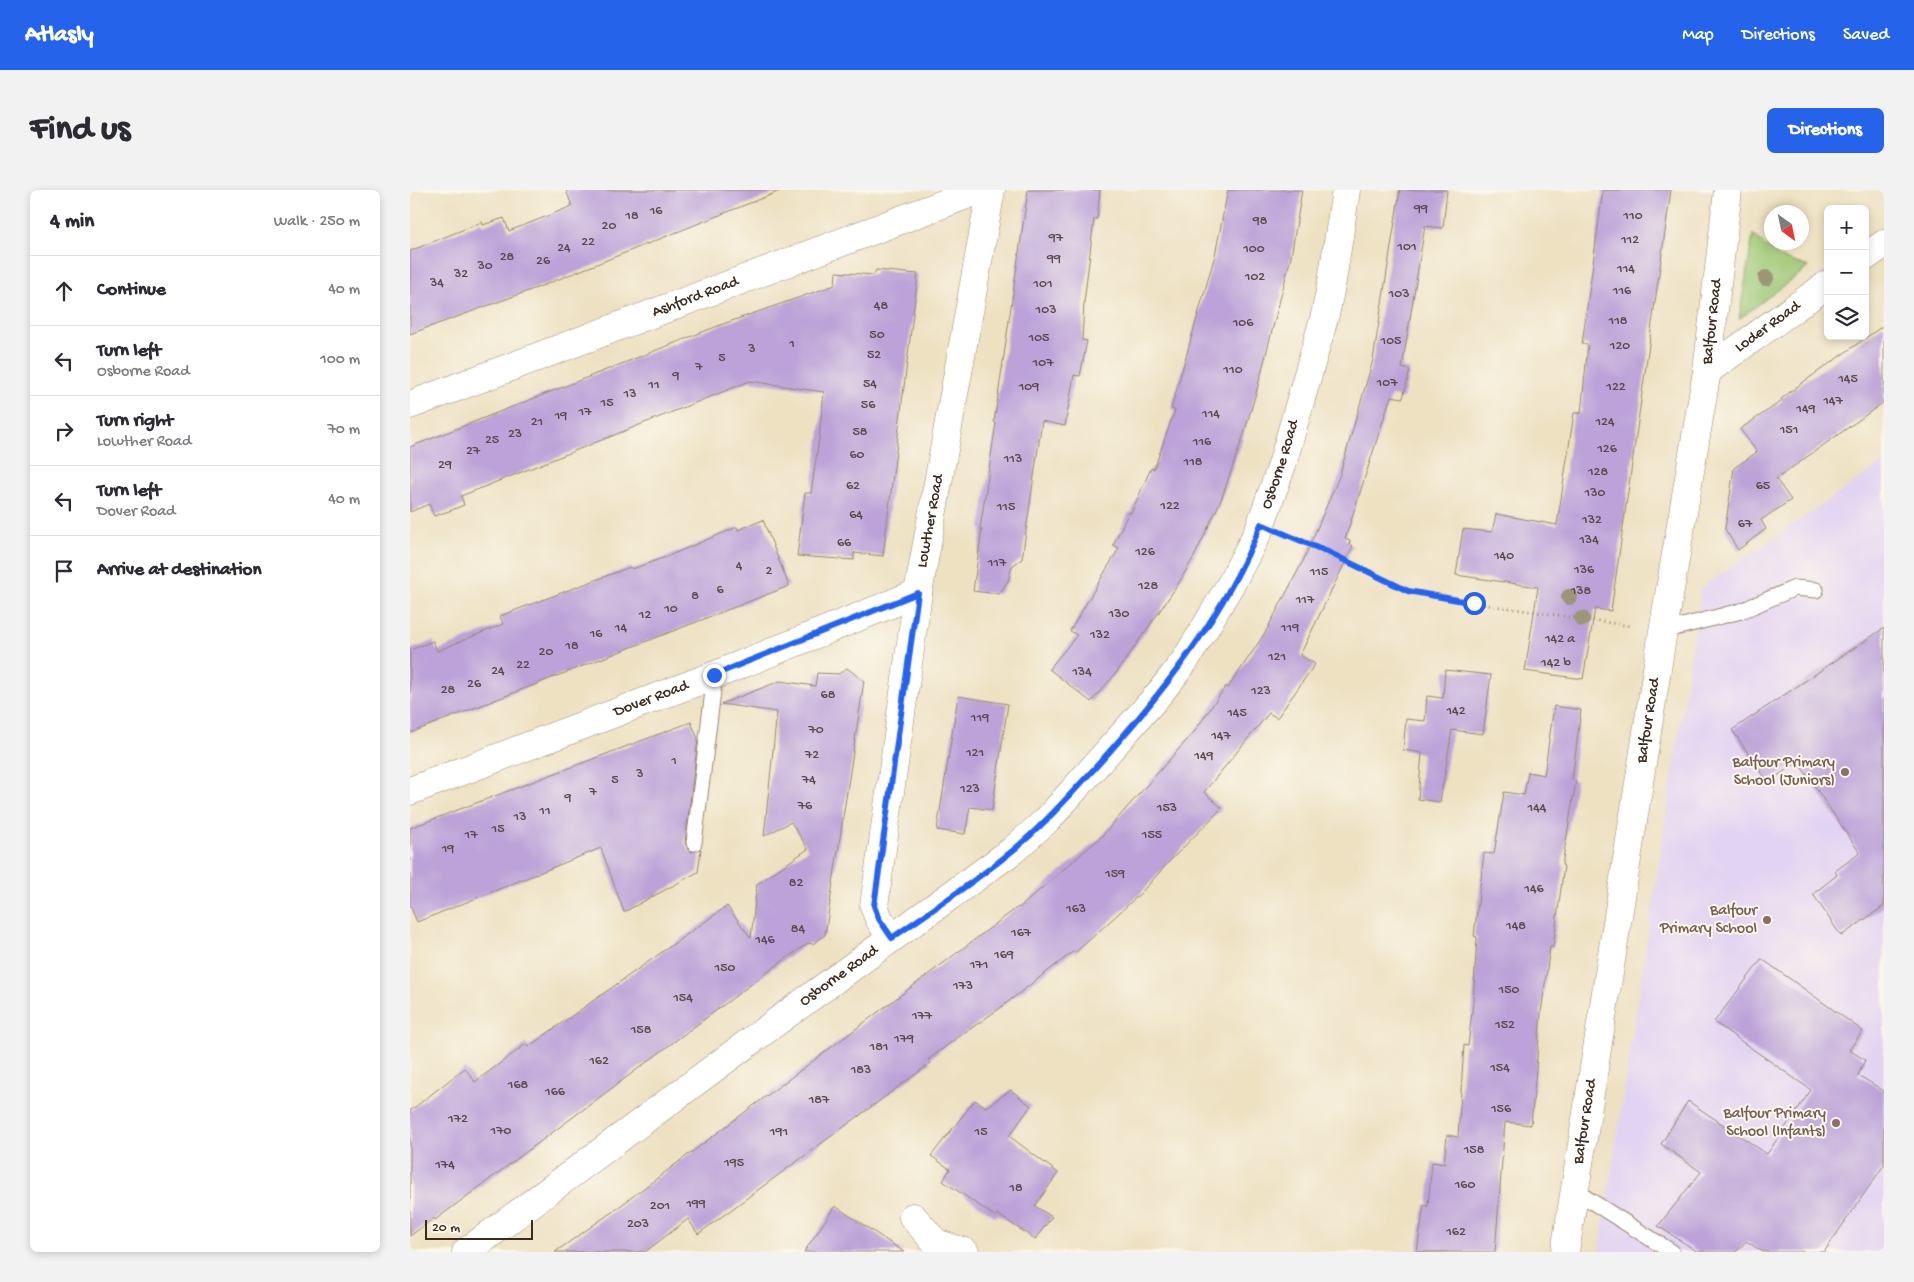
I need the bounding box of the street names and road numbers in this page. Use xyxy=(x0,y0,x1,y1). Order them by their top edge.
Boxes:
street label: Ashford Road xyxy=(649,272,743,322)
street label: Balfour Road xyxy=(1698,276,1727,366)
street label: Loder Road xyxy=(1731,296,1806,357)
street label: Osborne Road xyxy=(1257,417,1304,512)
street label: Lowther Road xyxy=(913,471,949,569)
street label: Balfour Road xyxy=(1633,675,1665,765)
street label: Dover Road xyxy=(610,676,693,722)
street label: Osborne Road xyxy=(796,940,884,1011)
street label: Balfour Road xyxy=(1569,1076,1602,1166)

